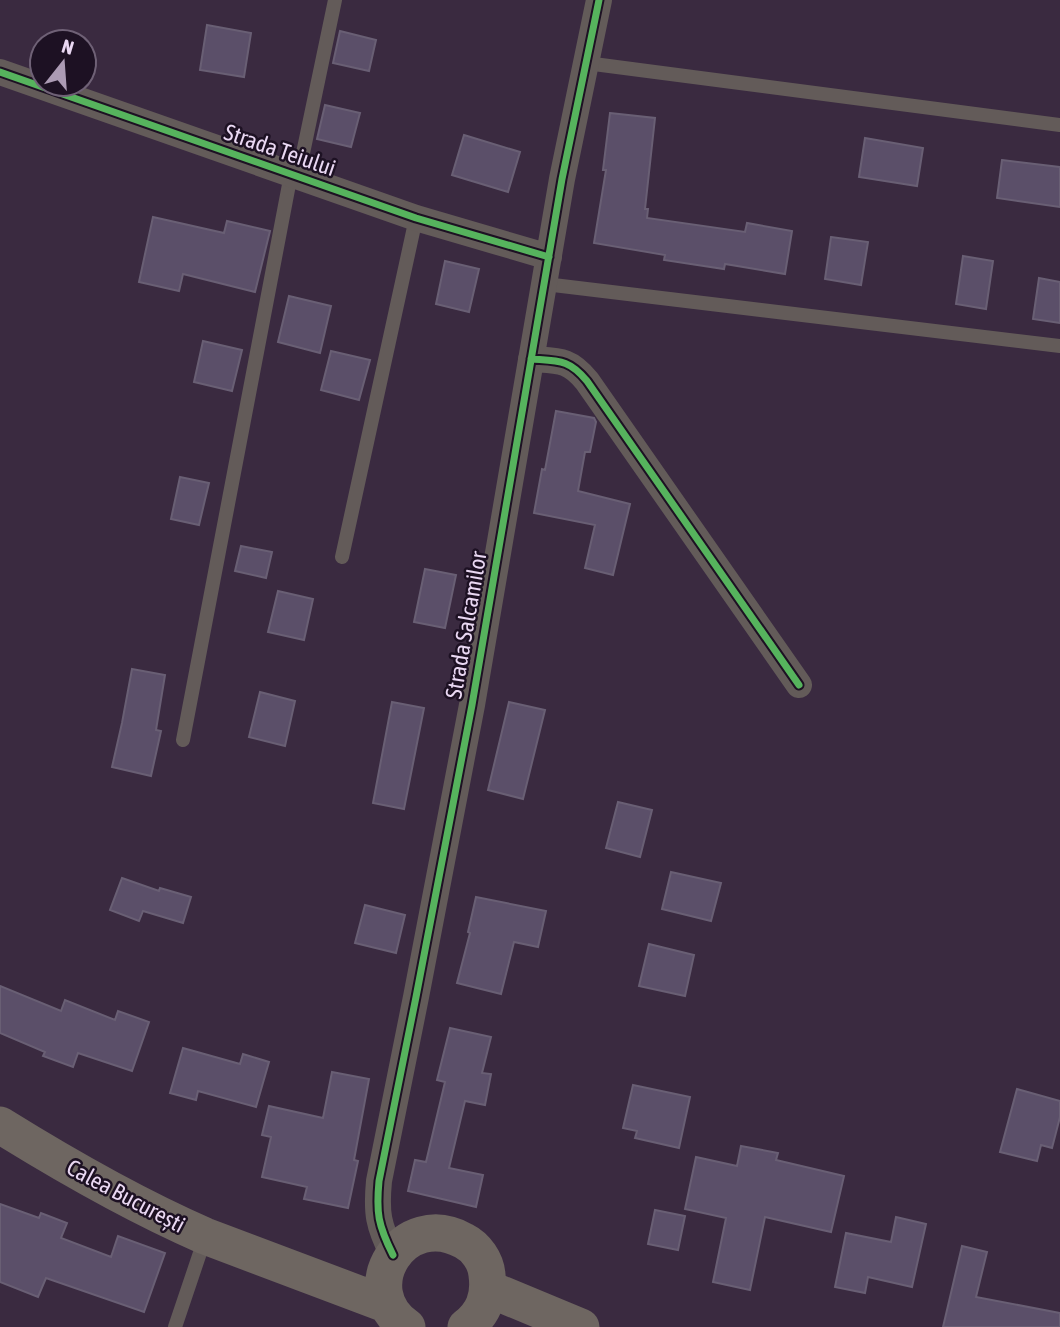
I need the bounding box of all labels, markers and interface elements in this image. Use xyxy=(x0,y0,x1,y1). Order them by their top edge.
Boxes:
north arrow xyxy=(28,28,98,98)
text: N xyxy=(59,35,77,59)
street label: Strada Teiului xyxy=(221,119,339,181)
street label: Strada Salcamilor xyxy=(440,548,492,701)
street label: Calea București xyxy=(62,1154,190,1238)

